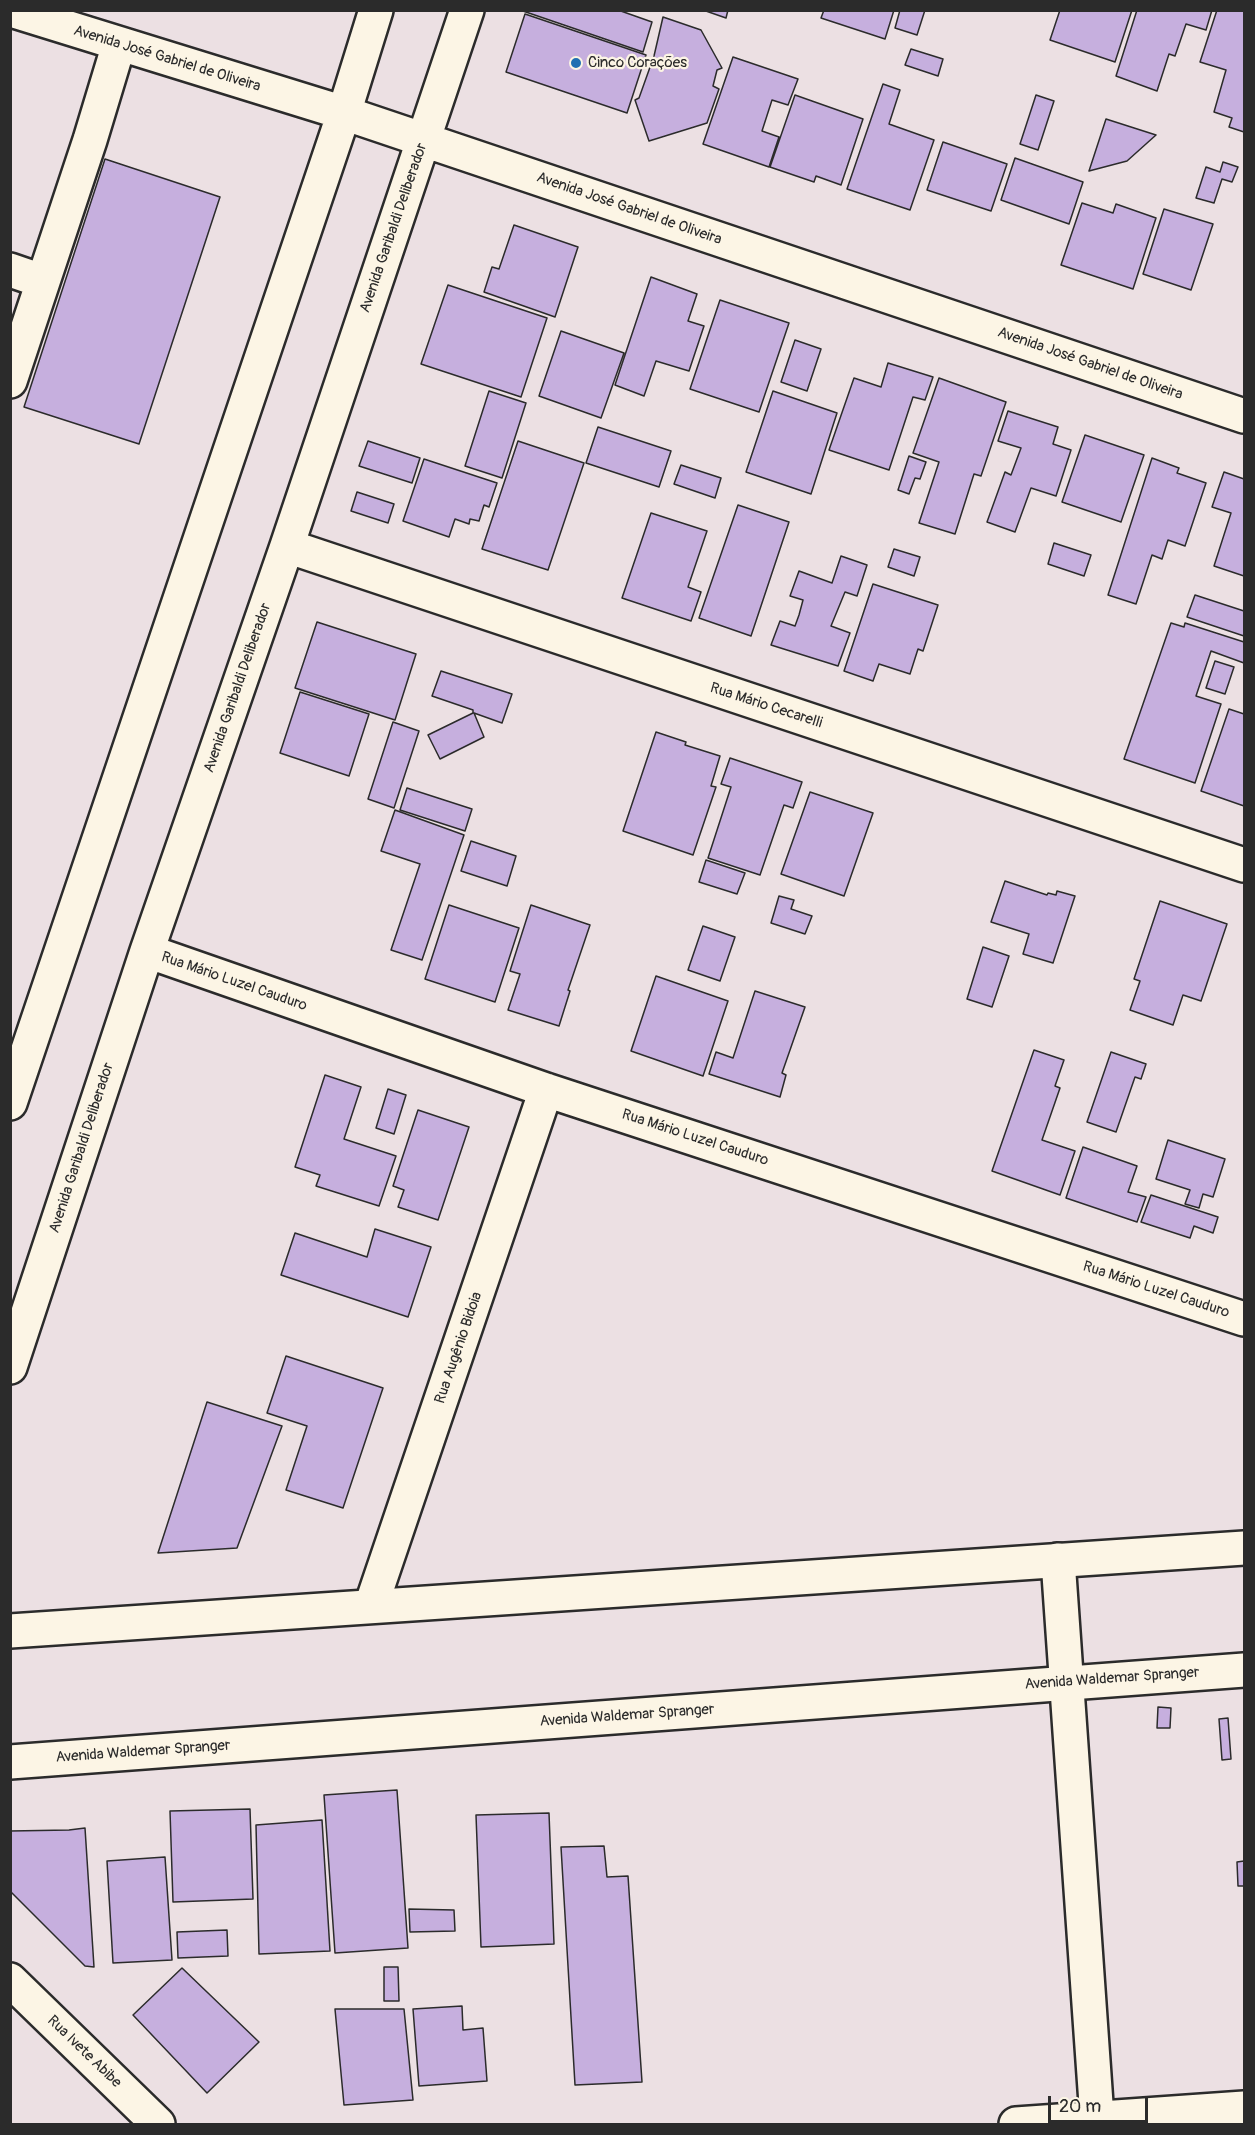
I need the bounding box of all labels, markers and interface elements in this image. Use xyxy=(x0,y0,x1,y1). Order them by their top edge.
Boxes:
street label: Avenida José Gabriel de Oliveira xyxy=(71,22,263,96)
place label: Cinco Corações xyxy=(588,54,687,72)
marker: Cinco Corações xyxy=(569,56,583,70)
street label: Avenida Garibaldi Deliberador xyxy=(356,141,432,315)
street label: Avenida José Gabriel de Oliveira xyxy=(534,169,724,249)
street label: Avenida José Gabriel de Oliveira xyxy=(995,324,1185,404)
street label: Avenida Garibaldi Deliberador xyxy=(200,601,276,775)
street label: Rua Mário Cecarelli xyxy=(708,679,824,733)
street label: Rua Mário Luzel Cauduro xyxy=(159,949,309,1015)
street label: Avenida Garibaldi Deliberador xyxy=(46,1061,118,1235)
street label: Rua Mário Luzel Cauduro xyxy=(619,1106,771,1170)
street label: Rua Mário Luzel Cauduro xyxy=(1080,1258,1232,1322)
street label: Rua Augênio Bidoia xyxy=(431,1290,487,1406)
street label: Avenida Waldemar Spranger xyxy=(1024,1664,1200,1694)
street label: Avenida Waldemar Spranger xyxy=(539,1701,715,1731)
street label: Avenida Waldemar Spranger xyxy=(55,1737,231,1767)
street label: Rua Ivete Abibe xyxy=(43,2012,125,2092)
scale bar xyxy=(1051,2084,1152,2122)
text: 20 m xyxy=(1059,2095,1101,2118)

